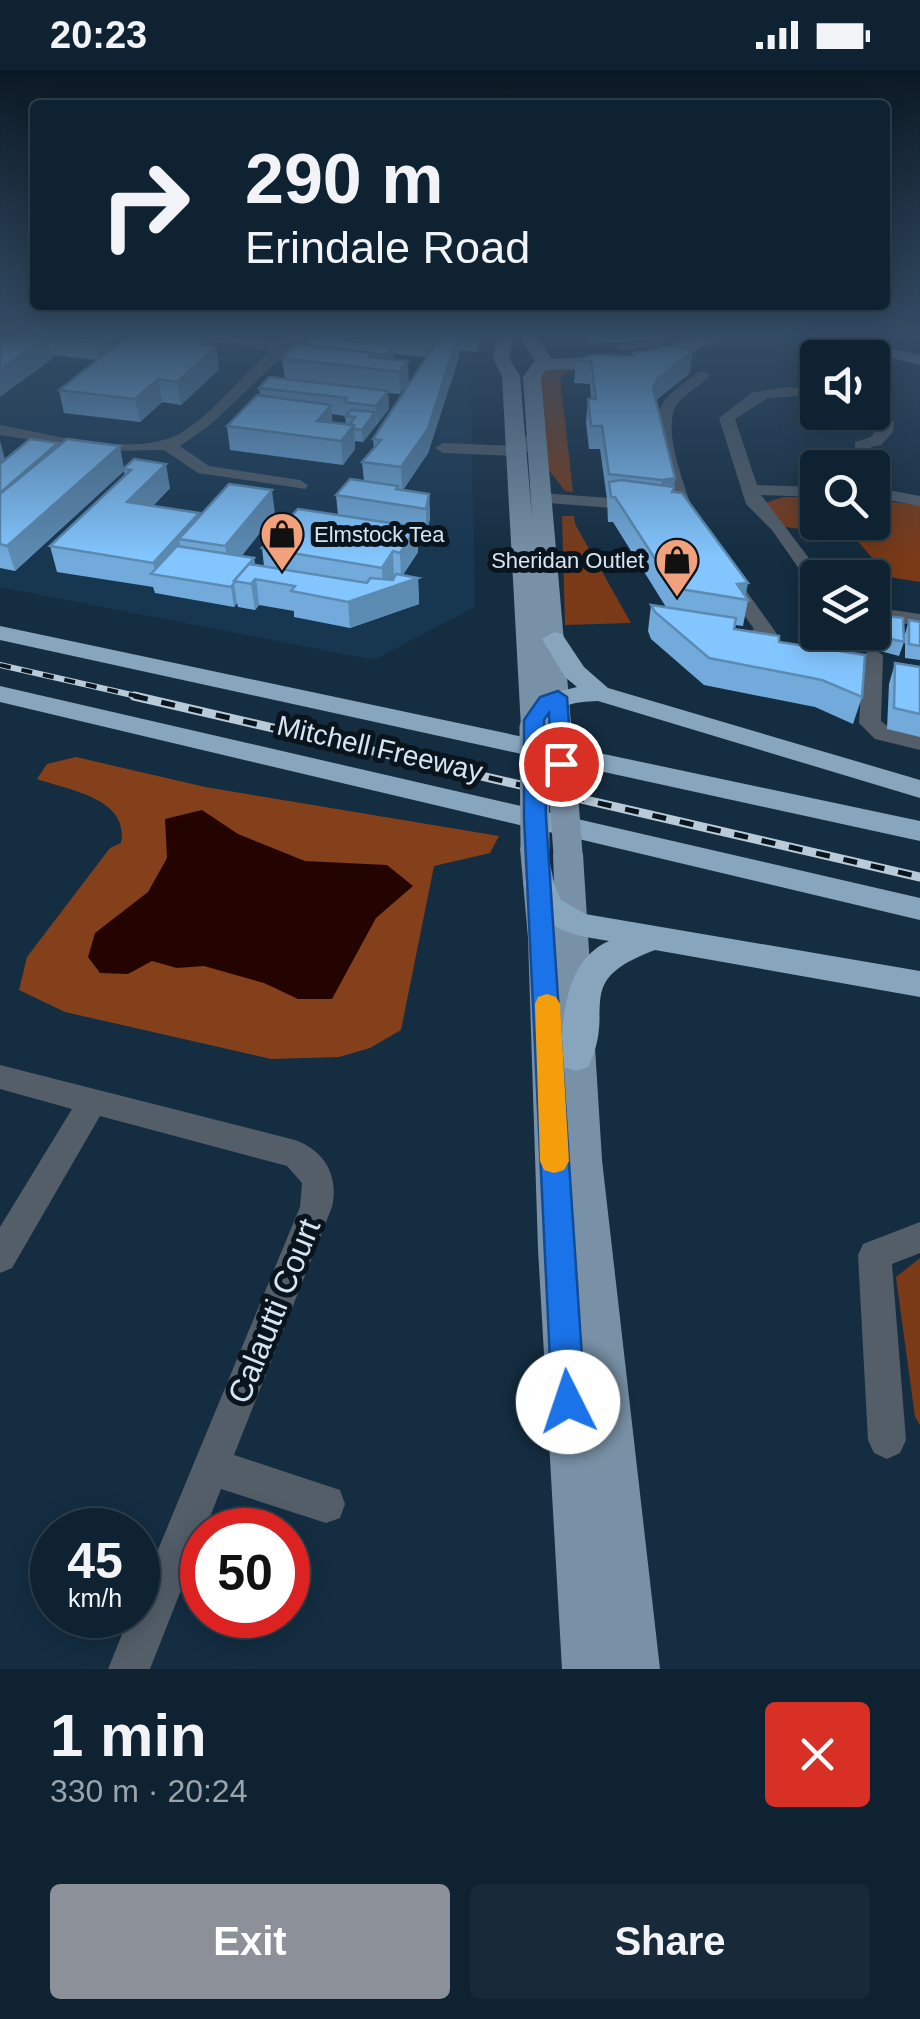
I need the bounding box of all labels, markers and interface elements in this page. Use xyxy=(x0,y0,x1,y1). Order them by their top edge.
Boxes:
text: 20:23 xyxy=(50,14,147,56)
icon: right xyxy=(80,140,210,270)
text: 290 m xyxy=(245,140,443,218)
text: Erindale Road xyxy=(245,222,530,273)
map controls xyxy=(800,340,890,650)
button: sound xyxy=(800,340,890,430)
button: search xyxy=(800,450,890,540)
shop icon: Elmstock Tea xyxy=(259,511,305,572)
place label: Elmstock Tea xyxy=(314,522,445,547)
shop icon: Sheridan Outlet xyxy=(654,537,700,598)
place label: Sheridan Outlet xyxy=(491,548,644,573)
button: layers xyxy=(800,560,890,650)
street label: Mitchell Freeway xyxy=(274,710,486,787)
pin xyxy=(519,722,604,807)
icon: arrive xyxy=(534,737,589,792)
street label: Calautti Court xyxy=(221,1213,327,1408)
position arrow xyxy=(516,1350,620,1454)
speed limit sign: 50 xyxy=(180,1508,310,1638)
text: 45 xyxy=(67,1533,123,1589)
text: km/h xyxy=(68,1584,122,1612)
text: 1 min xyxy=(50,1702,207,1769)
button: close xyxy=(765,1702,870,1807)
text: 330 m · 20:24 xyxy=(50,1773,247,1809)
button: Exit xyxy=(50,1884,450,1999)
button: Share xyxy=(470,1884,870,1999)

